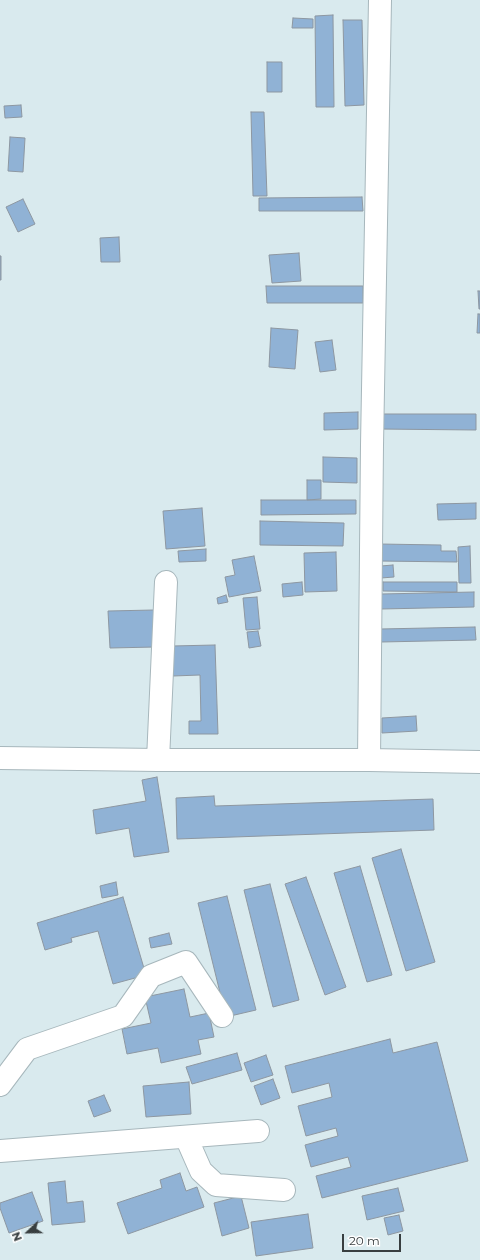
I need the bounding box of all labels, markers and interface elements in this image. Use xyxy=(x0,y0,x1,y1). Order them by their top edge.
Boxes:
north arrow xyxy=(8,1212,48,1252)
scale bar xyxy=(344,1226,403,1252)
text: N xyxy=(9,1230,25,1243)
text: 20 m xyxy=(349,1233,380,1248)

